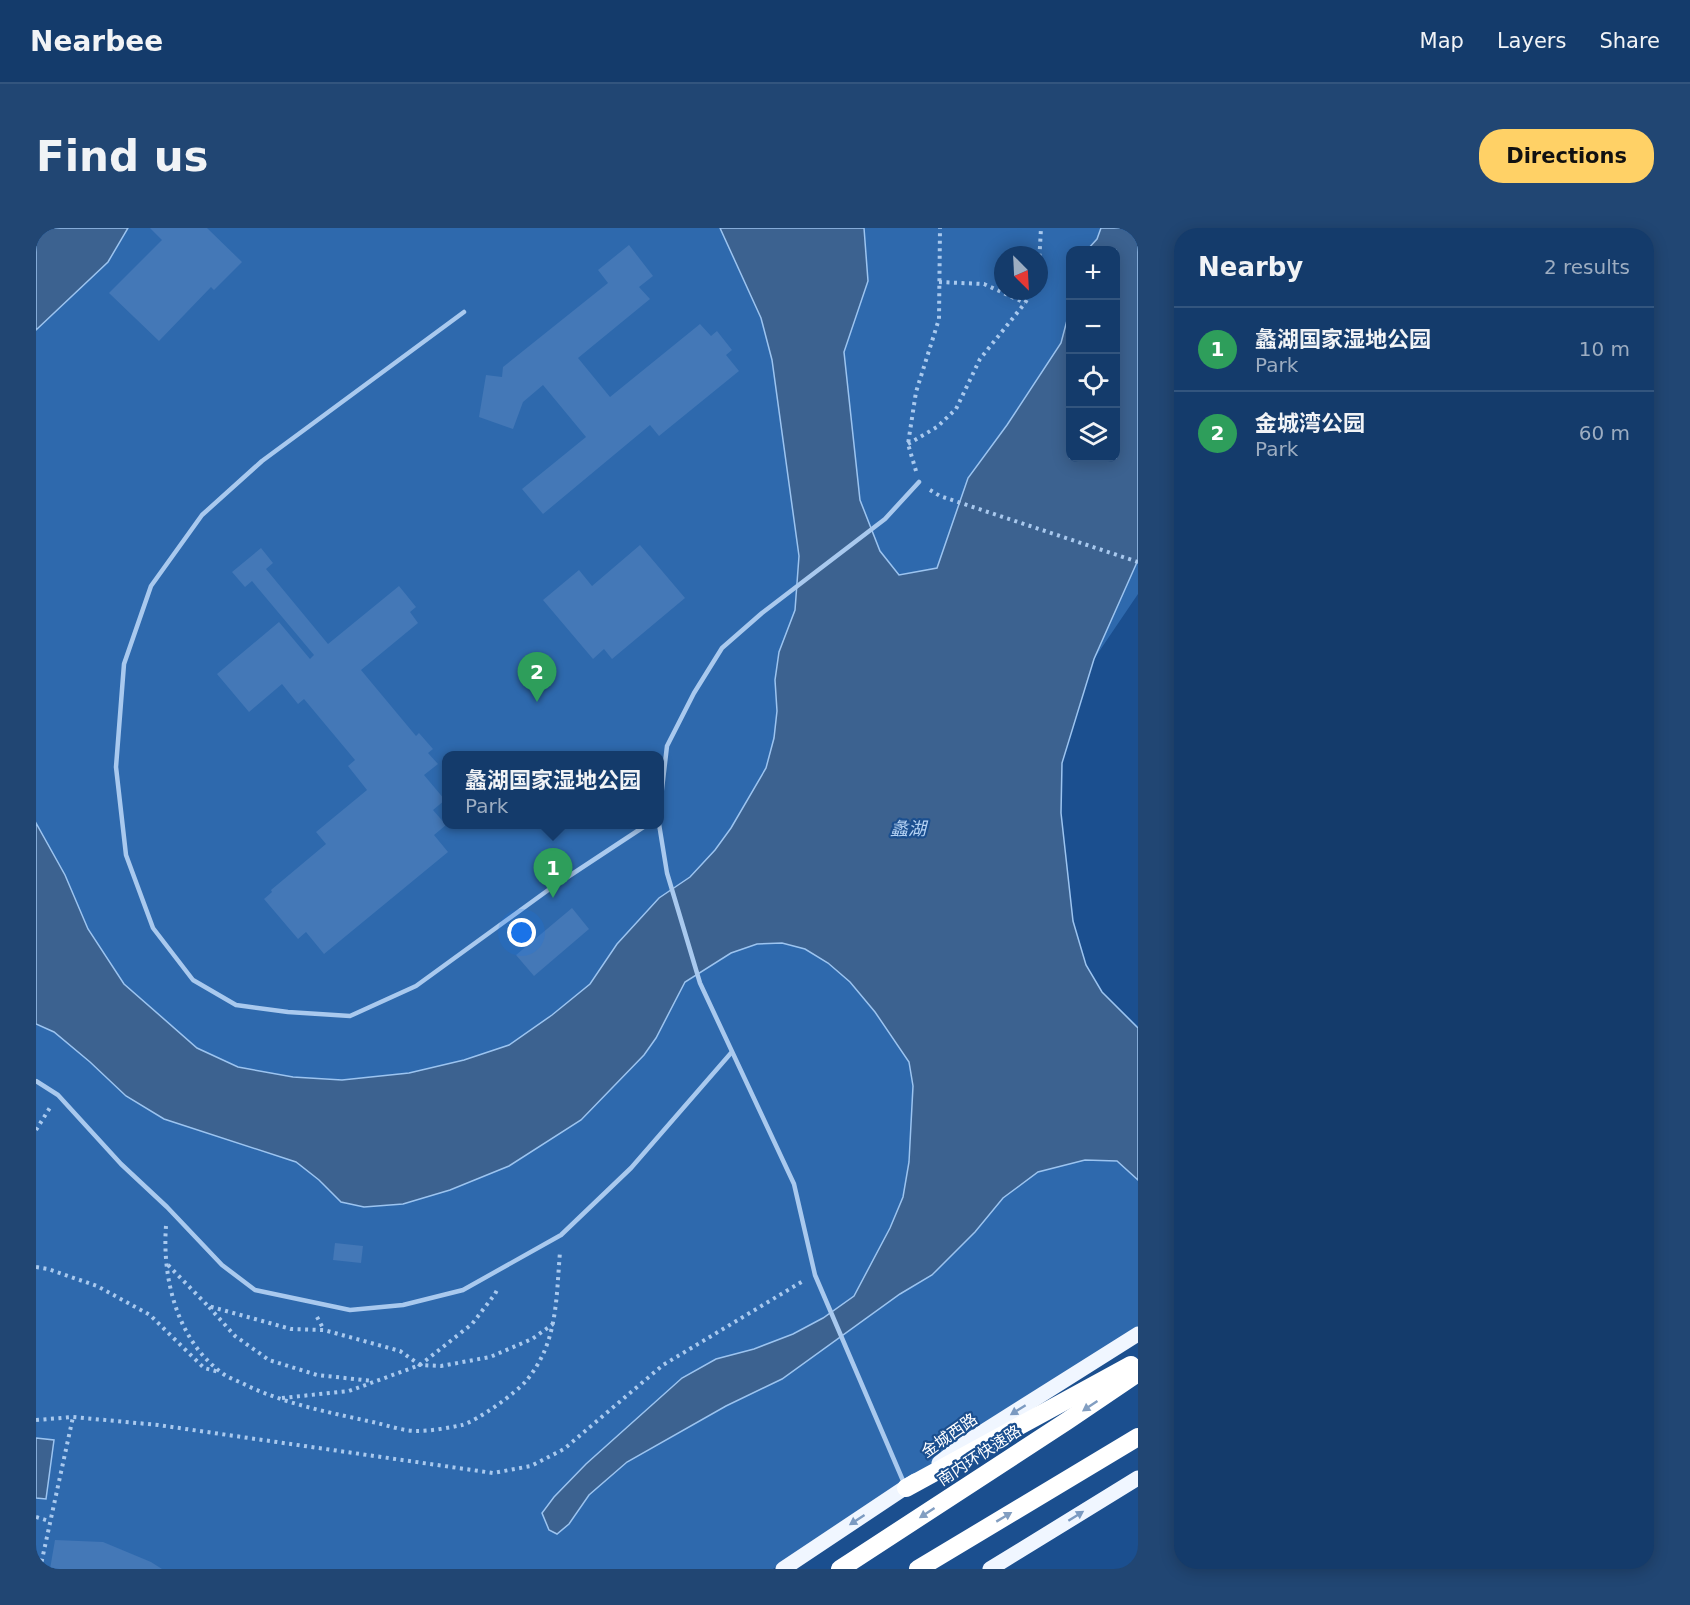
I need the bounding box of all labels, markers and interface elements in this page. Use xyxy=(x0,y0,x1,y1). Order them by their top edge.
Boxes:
text: Nearbee xyxy=(30,25,163,58)
text: Map xyxy=(1420,29,1464,53)
text: Layers xyxy=(1497,29,1566,53)
text: Share xyxy=(1599,29,1660,53)
button: Directions xyxy=(1479,129,1654,183)
text: Find us xyxy=(36,132,209,181)
north arrow xyxy=(994,246,1048,300)
map controls xyxy=(1066,246,1120,462)
button: + xyxy=(1066,246,1120,300)
text: Nearby xyxy=(1198,252,1303,282)
text: 2 results xyxy=(1544,255,1630,279)
button: − xyxy=(1066,300,1120,354)
text: 蠡湖国家湿地公园 xyxy=(1255,327,1431,352)
text: 1 xyxy=(1211,337,1224,361)
text: 10 m xyxy=(1579,337,1630,361)
text: Park xyxy=(1255,353,1298,377)
button: locate xyxy=(1066,354,1120,408)
button: layers xyxy=(1066,408,1120,462)
text: 金城湾公园 xyxy=(1255,411,1365,436)
text: 2 xyxy=(1211,421,1224,445)
text: 60 m xyxy=(1579,421,1630,445)
text: Park xyxy=(1255,437,1298,461)
pin: 2 xyxy=(518,652,556,702)
popup xyxy=(442,751,664,829)
text: 蠡湖国家湿地公园 xyxy=(465,768,641,793)
text: Park xyxy=(465,794,508,818)
water label: 蠡湖 xyxy=(890,818,929,839)
pin: 1 xyxy=(534,848,572,898)
your location xyxy=(507,918,536,947)
one-way arrow xyxy=(1082,1400,1098,1412)
one-way arrow xyxy=(1009,1404,1026,1415)
street label: 金城西路 xyxy=(918,1409,981,1462)
street label: 南内环快速路 xyxy=(934,1421,1025,1490)
one-way arrow xyxy=(918,1507,935,1518)
one-way arrow xyxy=(1068,1511,1084,1522)
one-way arrow xyxy=(996,1512,1012,1523)
one-way arrow xyxy=(849,1514,865,1525)

